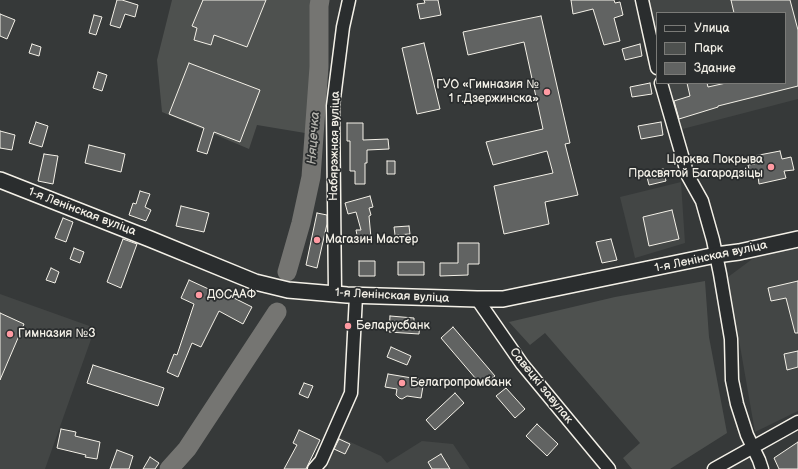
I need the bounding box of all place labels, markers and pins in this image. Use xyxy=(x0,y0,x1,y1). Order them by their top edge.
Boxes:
place label: ГУО «Гимназия № 1 г.Дзержинска» xyxy=(436,78,539,106)
marker: ГУО «Гимназия № 1 г.Дзержинска» xyxy=(542,87,552,97)
place label: Царква Покрыва Прасвятой Багародзіцы xyxy=(628,153,763,181)
marker: Царква Покрыва Прасвятой Багародзіцы xyxy=(766,162,776,172)
place label: Магазин Мастер xyxy=(325,233,418,247)
marker: Магазин Мастер xyxy=(312,235,322,245)
place label: ДОСААФ xyxy=(207,288,256,302)
marker: ДОСААФ xyxy=(194,290,204,300)
place label: Беларусбанк xyxy=(356,319,430,333)
marker: Беларусбанк xyxy=(343,321,353,331)
place label: Гимназия №3 xyxy=(18,327,96,341)
marker: Гимназия №3 xyxy=(5,329,15,339)
place label: Белагропромбанк xyxy=(410,376,511,390)
marker: Белагропромбанк xyxy=(397,378,407,388)

